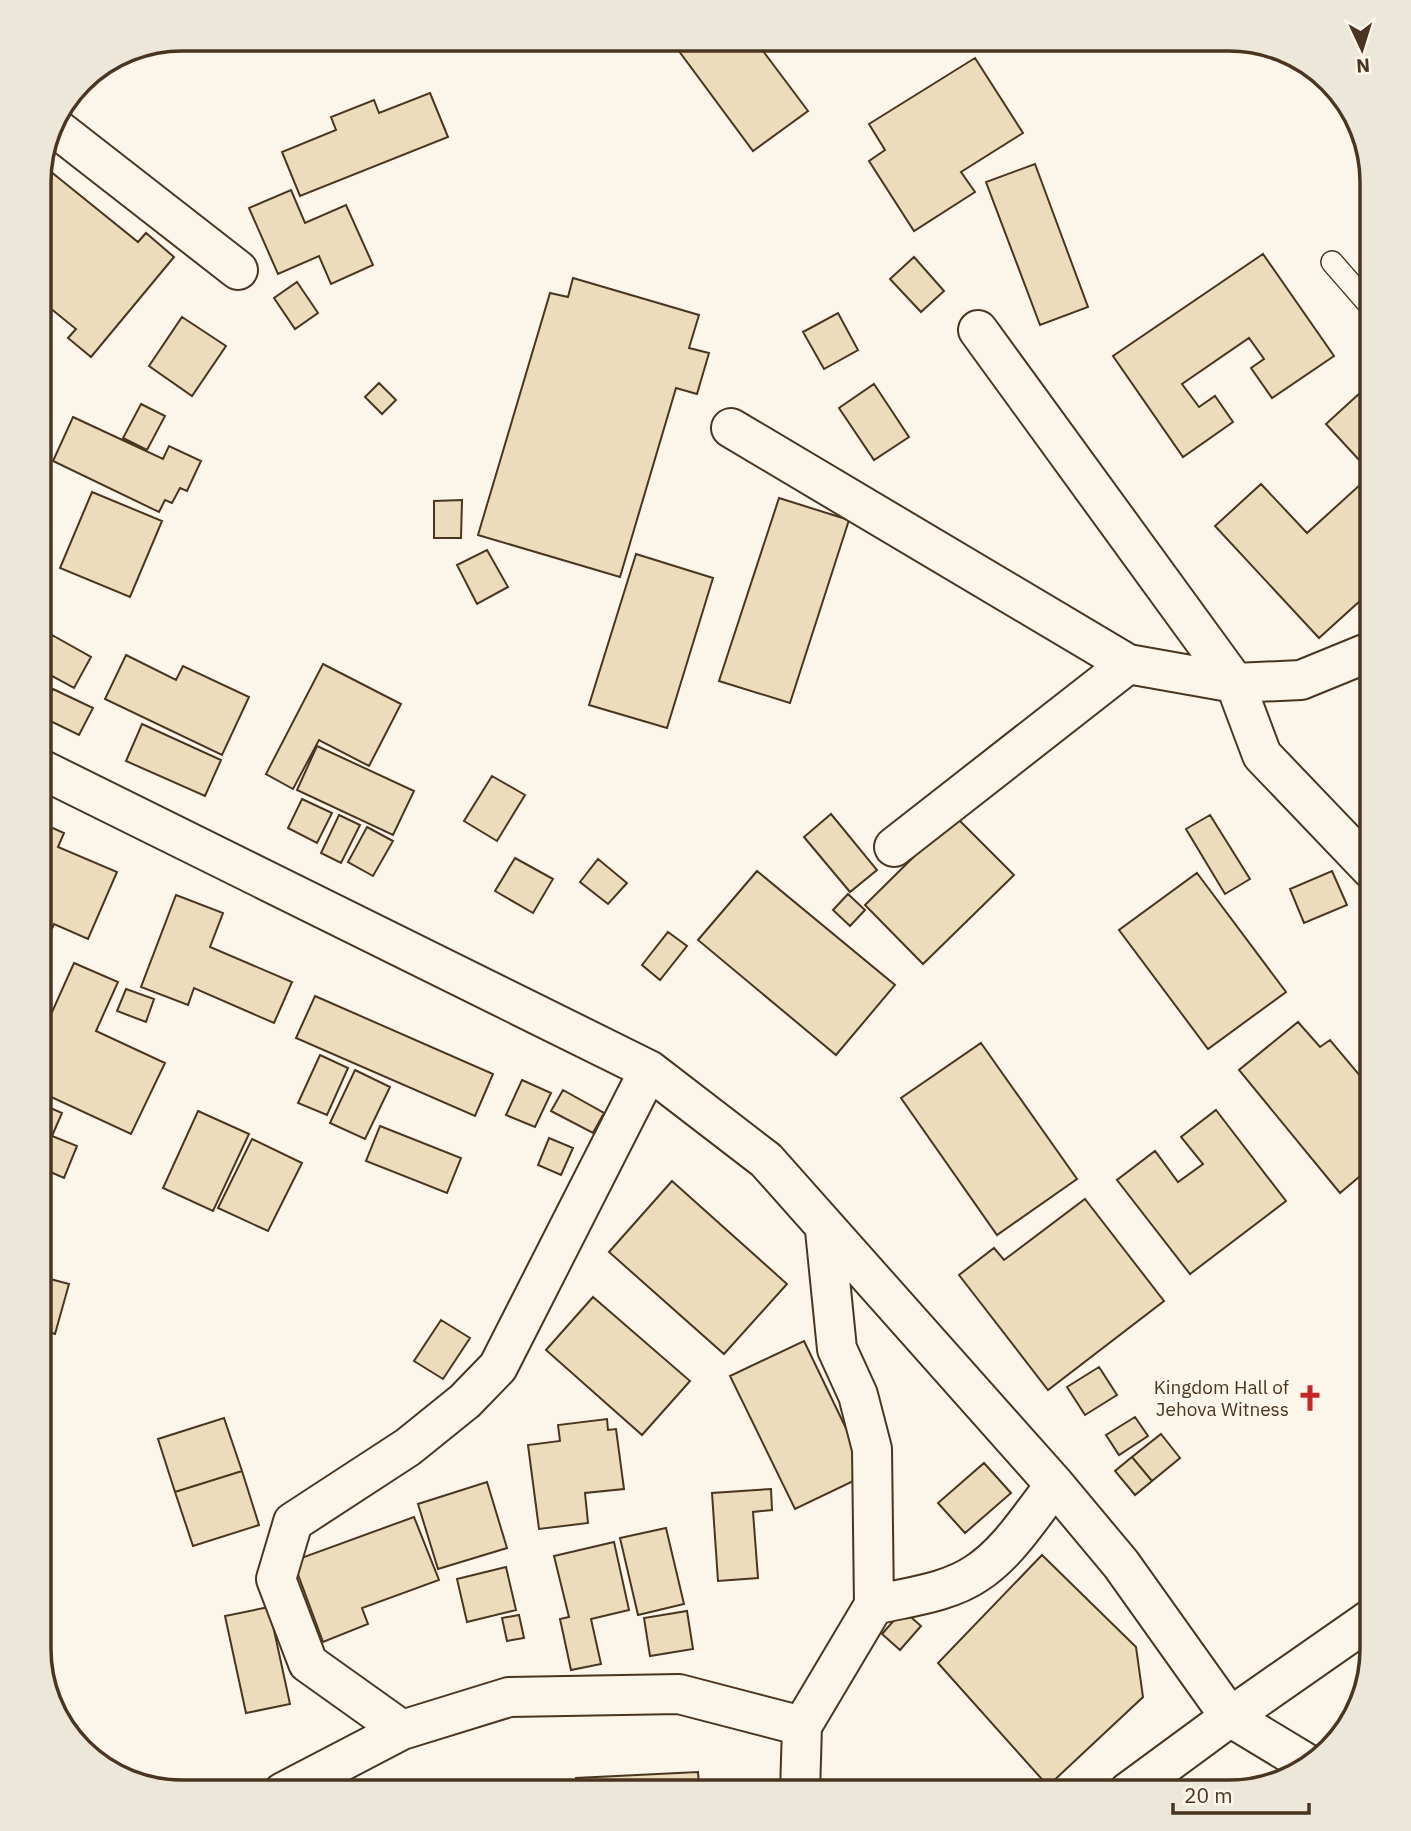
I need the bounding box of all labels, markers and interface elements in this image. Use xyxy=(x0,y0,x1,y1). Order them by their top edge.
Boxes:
north arrow xyxy=(1327,14,1397,84)
text: N xyxy=(1355,54,1371,78)
place label: Kingdom Hall of Jehova Witness xyxy=(1154,1375,1289,1421)
church icon: Kingdom Hall of Jehova Witness xyxy=(1295,1383,1325,1413)
scale bar xyxy=(1173,1772,1310,1816)
text: 20 m xyxy=(1184,1781,1233,1809)

